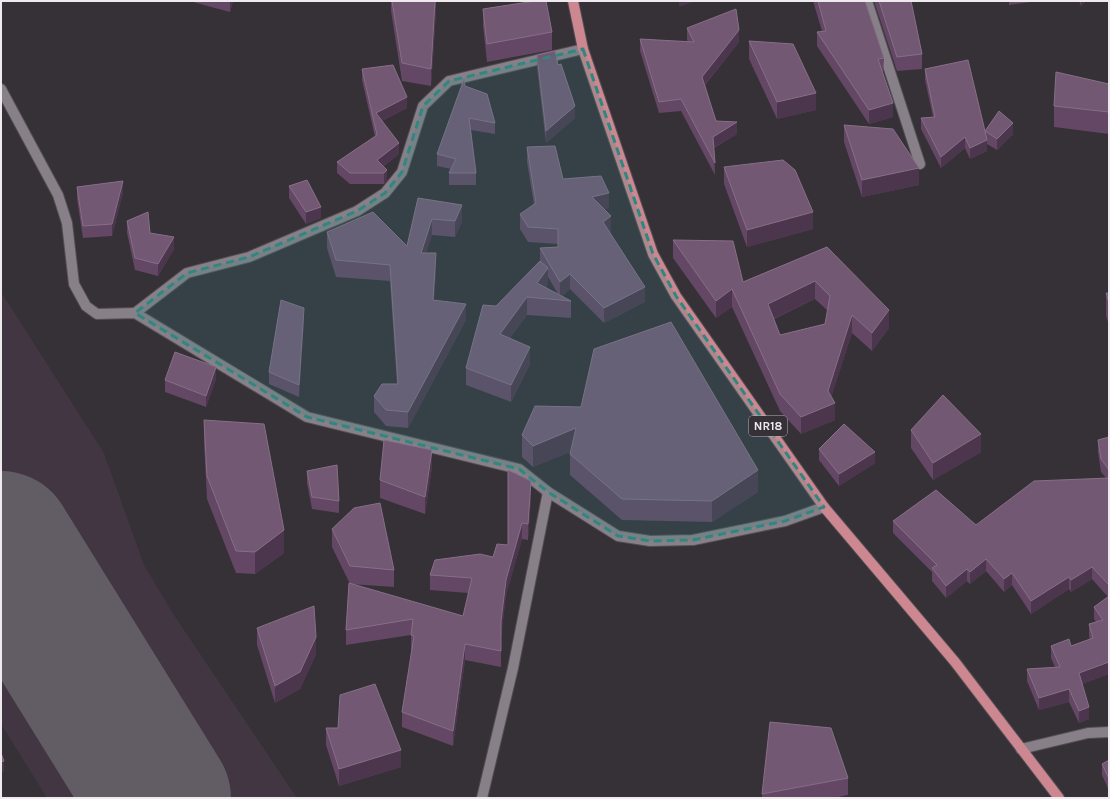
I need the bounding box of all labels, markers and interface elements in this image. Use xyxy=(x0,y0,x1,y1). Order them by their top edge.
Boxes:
road number: NR18 xyxy=(749,416,787,436)

